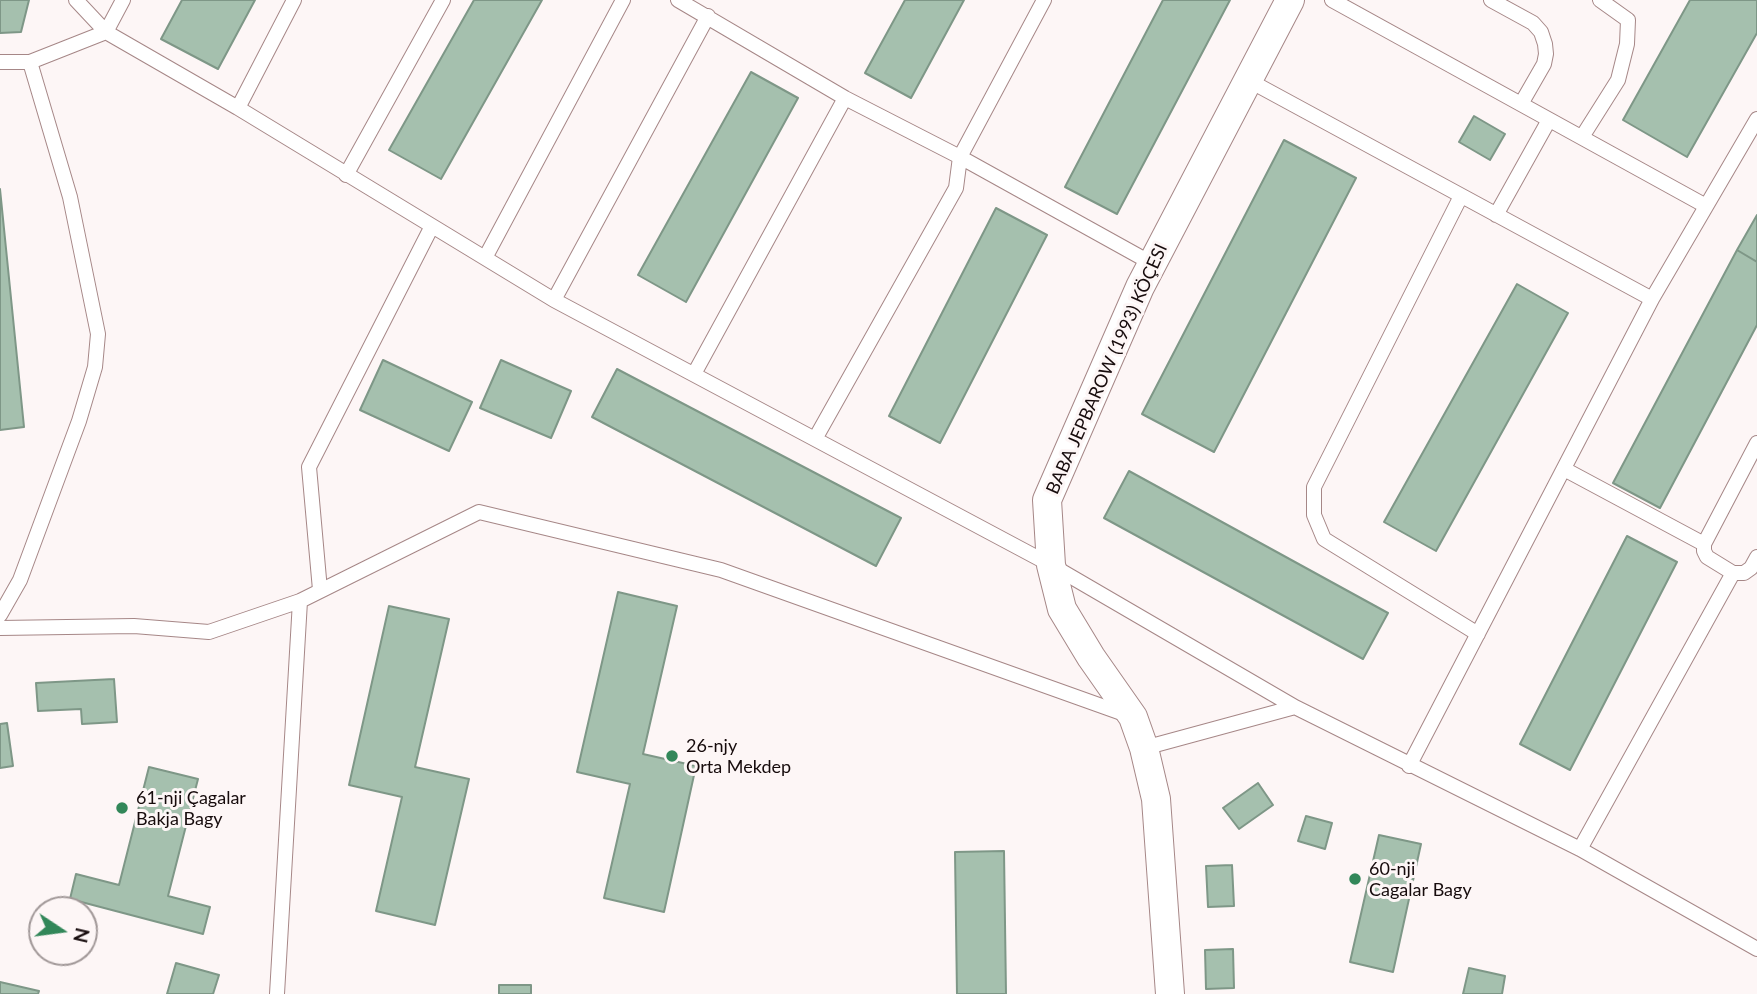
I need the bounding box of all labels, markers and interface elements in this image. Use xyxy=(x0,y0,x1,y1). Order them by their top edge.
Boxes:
street label: BABA JEPBAROW (1993) KÖÇESI xyxy=(1042,240,1172,498)
place label: 26-njy Orta Mekdep xyxy=(686,735,791,778)
marker: 26-njy Orta Mekdep xyxy=(664,748,680,764)
place label: 61-nji Çagalar Bakja Bagy xyxy=(136,787,246,830)
marker: 61-nji Çagalar Bakja Bagy xyxy=(114,800,130,816)
place label: 60-nji Cagalar Bagy xyxy=(1369,858,1472,900)
marker: 60-nji Cagalar Bagy xyxy=(1347,871,1363,887)
north arrow xyxy=(28,896,98,966)
text: N xyxy=(69,926,95,945)

